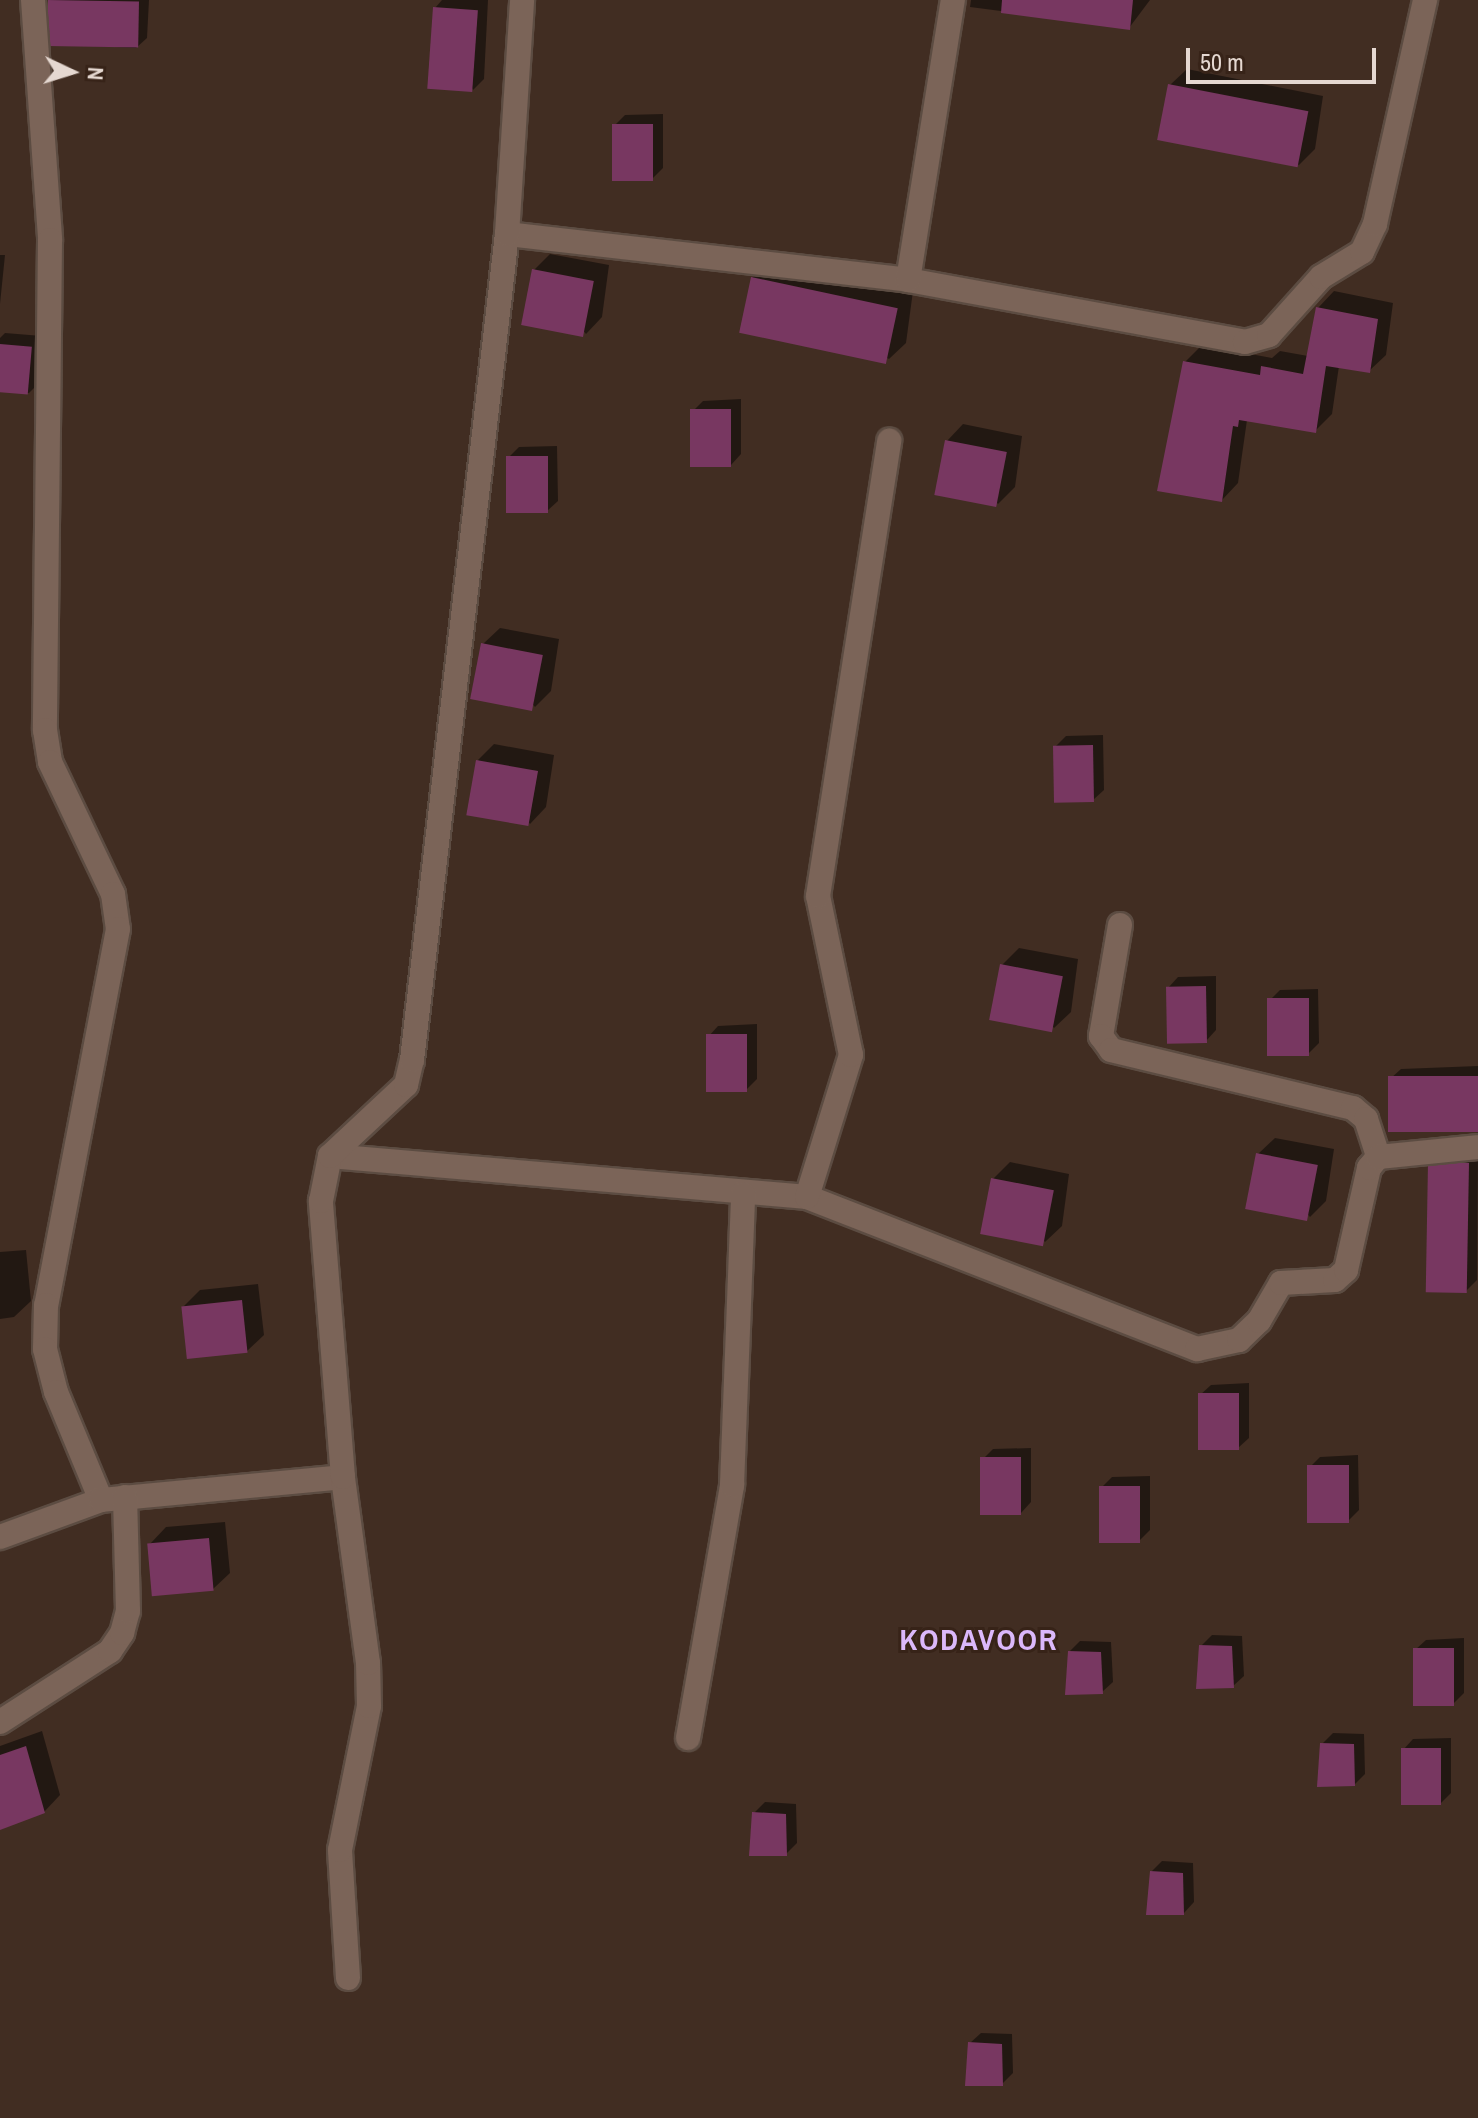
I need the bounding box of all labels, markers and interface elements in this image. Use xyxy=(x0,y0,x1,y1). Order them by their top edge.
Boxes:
north arrow xyxy=(32,32,112,112)
scale bar xyxy=(1190,32,1380,82)
text: 50 m xyxy=(1200,46,1244,78)
text: N xyxy=(81,66,111,81)
district label: KODAVOOR xyxy=(899,1621,1059,1657)

